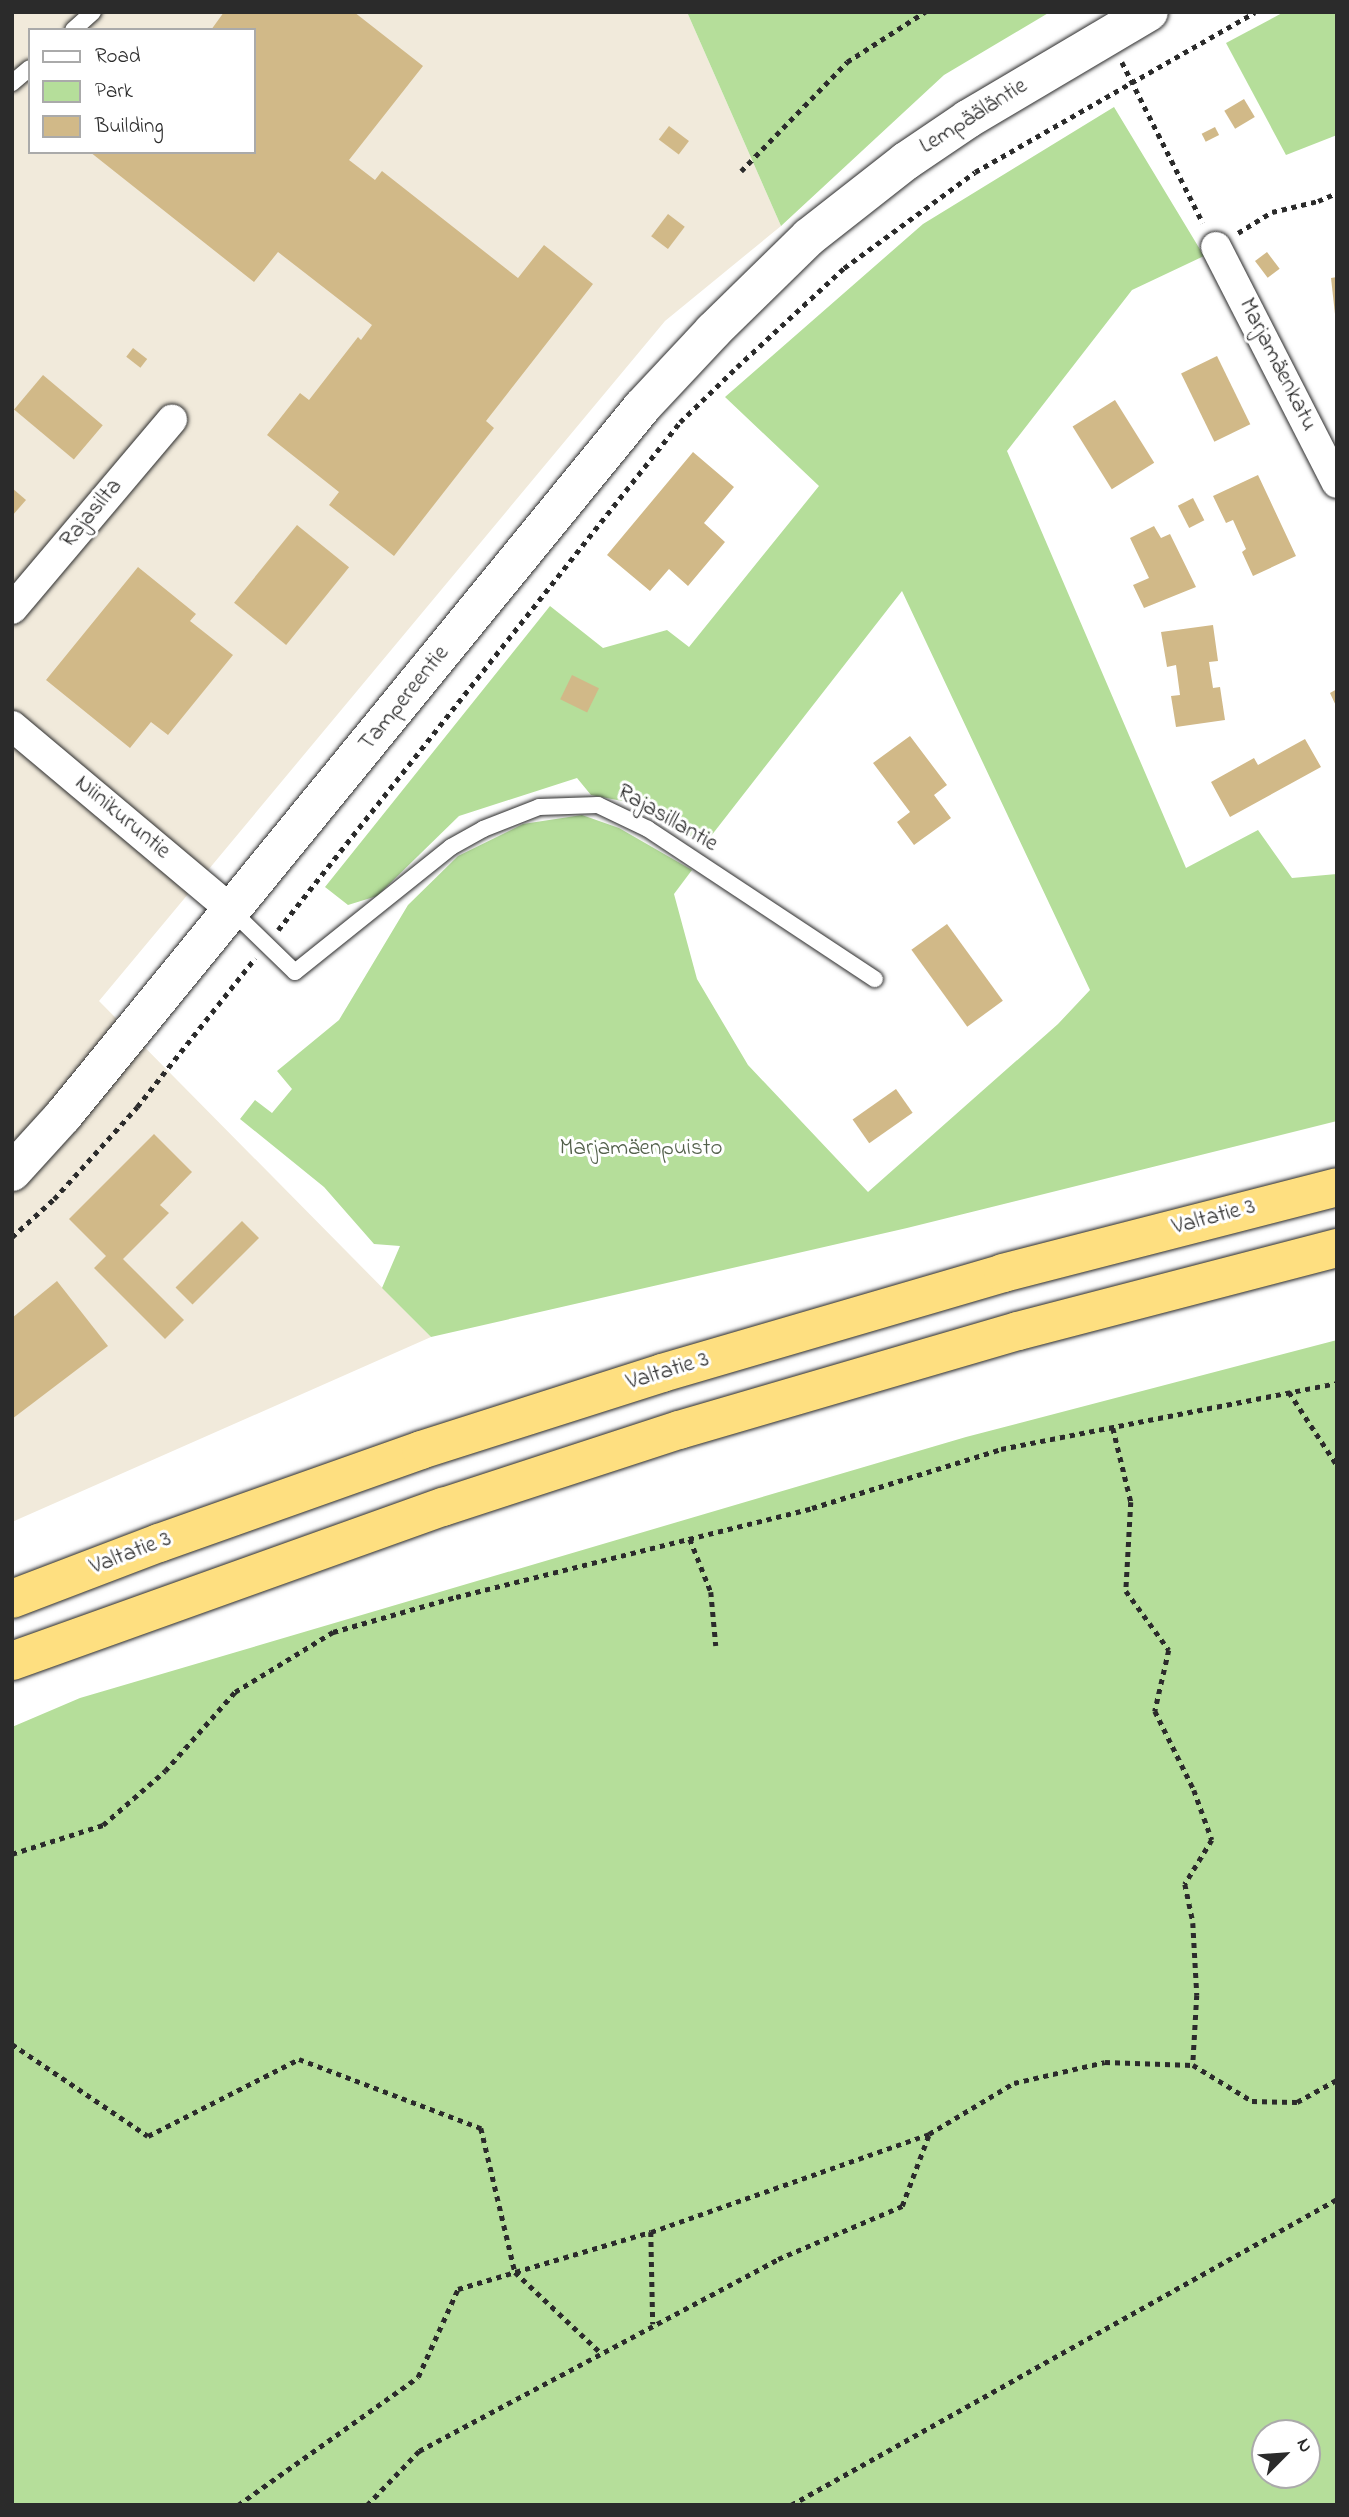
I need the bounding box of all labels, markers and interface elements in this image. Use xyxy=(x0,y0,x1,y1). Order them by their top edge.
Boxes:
legend xyxy=(28,28,256,154)
text: Road xyxy=(95,42,141,72)
street label: Lempääläntie xyxy=(915,73,1033,161)
text: Park xyxy=(95,77,133,107)
text: Building xyxy=(95,112,164,142)
street label: Marjamäenkatu xyxy=(1232,294,1322,436)
street label: Rajasilta xyxy=(55,474,129,554)
street label: Tampereentie xyxy=(354,641,456,757)
street label: Niinikuruntie xyxy=(69,770,175,866)
street label: Rajasillantie xyxy=(612,779,722,859)
park label: Marjamäenpuisto xyxy=(560,1135,722,1163)
street label: Valtatie 3 xyxy=(1170,1194,1258,1242)
street label: Valtatie 3 xyxy=(623,1346,713,1398)
street label: Valtatie 3 xyxy=(87,1526,175,1582)
north arrow xyxy=(1251,2419,1321,2489)
text: N xyxy=(1289,2434,1319,2457)

